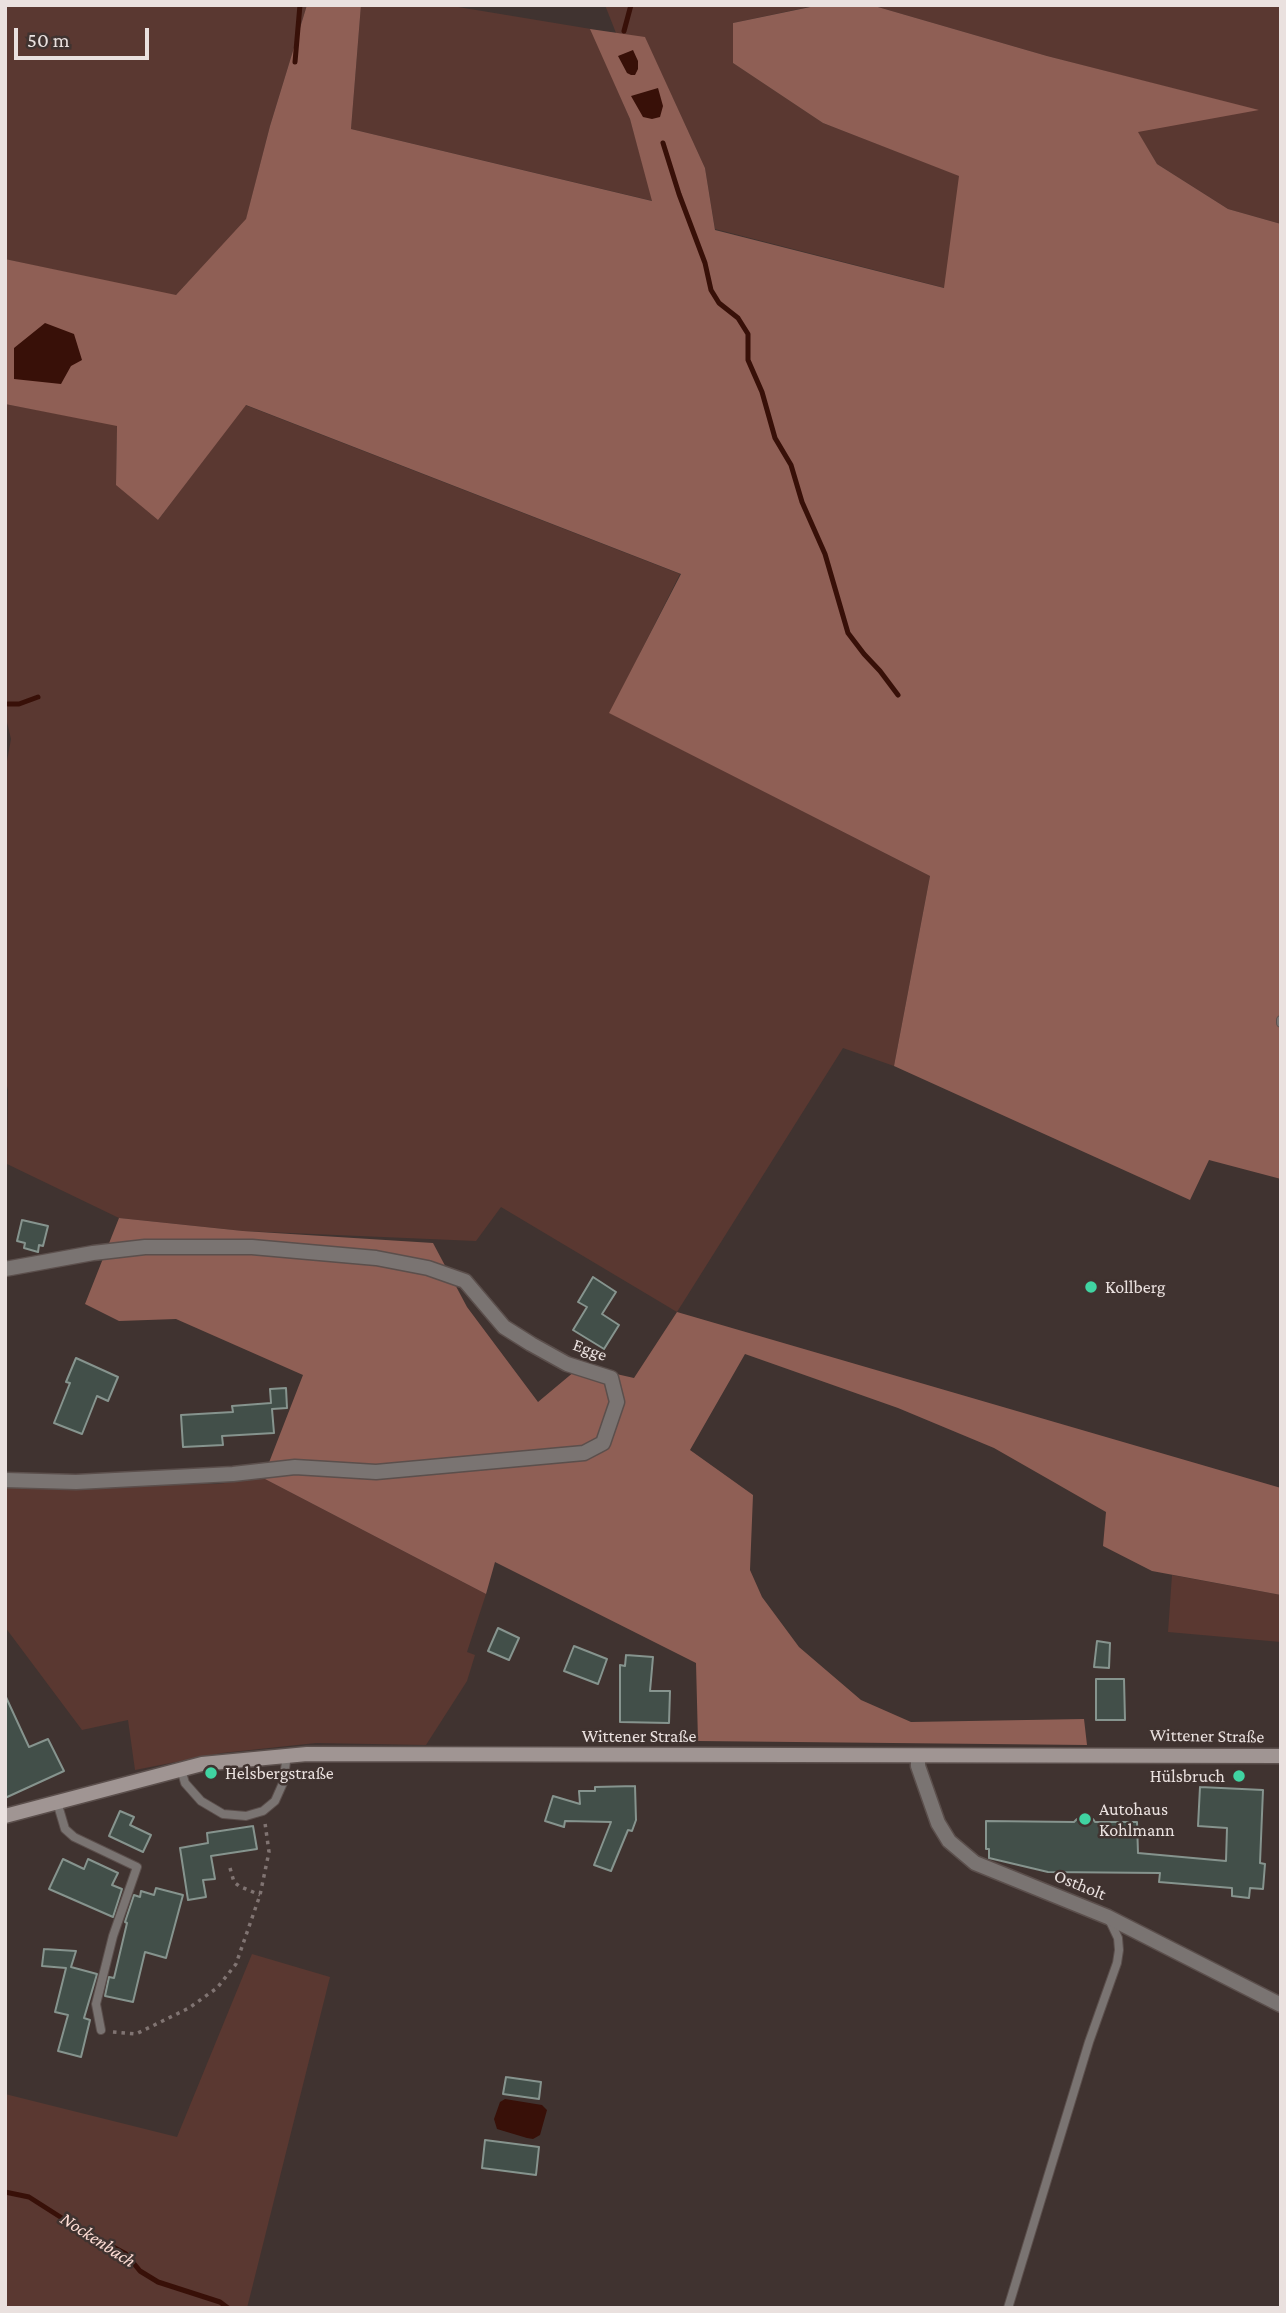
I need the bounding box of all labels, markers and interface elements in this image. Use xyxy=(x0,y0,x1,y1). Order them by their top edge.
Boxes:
scale bar xyxy=(18,14,152,58)
text: 50 m xyxy=(27,28,70,52)
place label: Kollberg xyxy=(1105,1276,1165,1298)
marker: Kollberg xyxy=(1083,1279,1099,1295)
street label: Egge xyxy=(570,1334,610,1366)
street label: Wittener Straße xyxy=(1149,1724,1265,1748)
street label: Wittener Straße xyxy=(582,1725,696,1747)
place label: Helsbergstraße xyxy=(225,1762,334,1784)
marker: Helsbergstraße xyxy=(203,1765,219,1781)
place label: Hülsbruch xyxy=(1150,1765,1225,1787)
marker: Hülsbruch xyxy=(1231,1768,1247,1784)
place label: Autohaus Kohlmann xyxy=(1099,1798,1175,1840)
marker: Autohaus Kohlmann xyxy=(1077,1811,1093,1827)
street label: Ostholt xyxy=(1051,1865,1109,1905)
water label: Nockenbach xyxy=(56,2207,140,2273)

